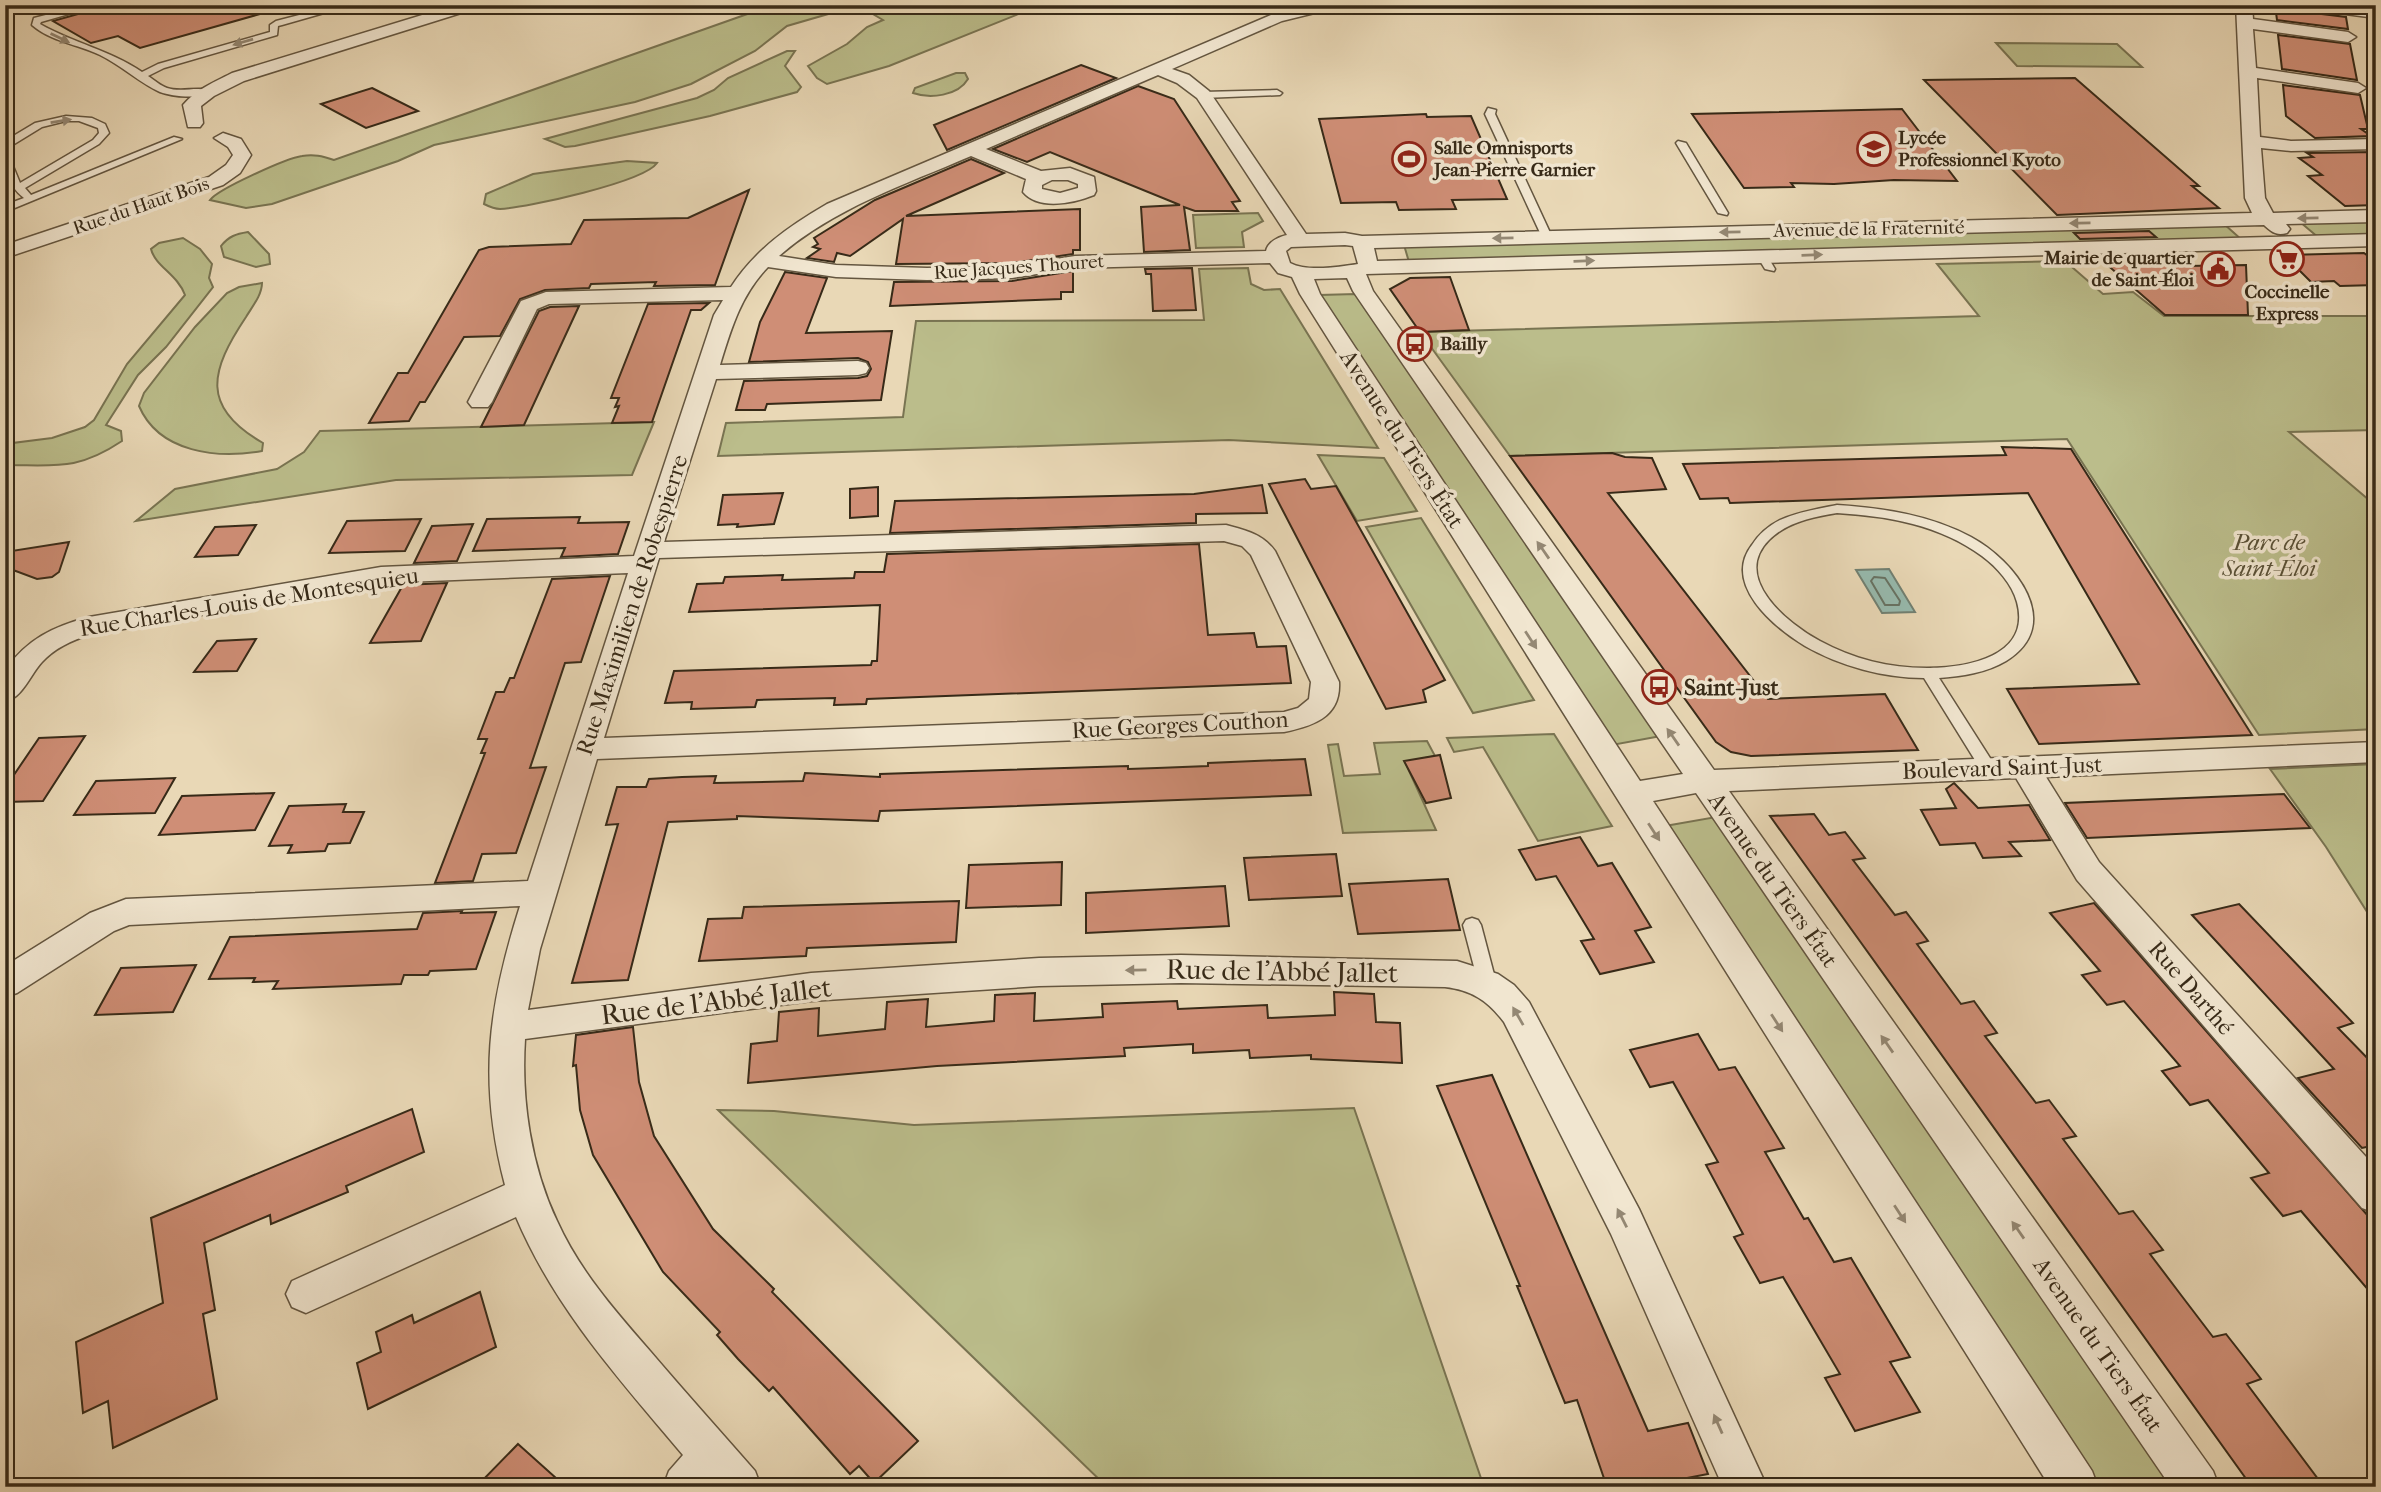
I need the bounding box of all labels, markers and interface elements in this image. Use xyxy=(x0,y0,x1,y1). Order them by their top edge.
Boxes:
one-way arrow xyxy=(50,32,70,43)
one-way arrow xyxy=(232,38,253,48)
one-way arrow xyxy=(50,115,72,126)
place label: Lycée Professionnel Kyoto xyxy=(1898,127,2061,171)
school or university icon: Lycée Professionnel Kyoto xyxy=(1855,130,1893,168)
place label: Salle Omnisports Jean-Pierre Garnier xyxy=(1432,137,1596,181)
sports icon: Salle Omnisports Jean-Pierre Garnier xyxy=(1390,140,1428,178)
street label: Rue du Haut Bois xyxy=(70,172,212,240)
one-way arrow xyxy=(2296,212,2318,223)
street label: Avenue de la Fraternité xyxy=(1772,216,1965,242)
one-way arrow xyxy=(2069,218,2091,229)
one-way arrow xyxy=(1719,227,1741,238)
one-way arrow xyxy=(1492,233,1514,244)
supermarket icon: Coccinelle Express xyxy=(2268,240,2306,278)
place label: Mairie de quartier de Saint-Éloi xyxy=(2043,247,2195,291)
one-way arrow xyxy=(1801,249,1823,260)
street label: Rue Jacques Thouret xyxy=(933,250,1105,284)
public building icon: Mairie de quartier de Saint-Éloi xyxy=(2199,250,2237,288)
one-way arrow xyxy=(1573,255,1595,267)
place label: Coccinelle Express xyxy=(2245,281,2330,325)
bus stop icon: Bailly xyxy=(1396,325,1434,363)
place label: Bailly xyxy=(1440,333,1488,355)
street label: Avenue du Tiers État xyxy=(1334,344,1470,533)
street label: Rue Maximilien de Robespierre xyxy=(571,451,693,759)
park label: Parc de Saint-Éloi xyxy=(2221,529,2317,582)
one-way arrow xyxy=(1537,540,1550,559)
street label: Rue Charles-Louis de Montesquieu xyxy=(77,562,421,642)
one-way arrow xyxy=(1524,631,1538,649)
bus stop icon: Saint-Just xyxy=(1640,668,1678,706)
place label: Saint-Just xyxy=(1684,674,1779,701)
street label: Rue Georges Couthon xyxy=(1071,706,1290,744)
one-way arrow xyxy=(1666,728,1680,746)
street label: Boulevard Saint-Just xyxy=(1901,751,2103,785)
street label: Avenue du Tiers État xyxy=(1702,787,1843,972)
one-way arrow xyxy=(1647,822,1660,841)
street label: Rue Darthé xyxy=(2143,935,2239,1041)
street label: Rue de l'Abbé Jallet xyxy=(1166,952,1398,990)
one-way arrow xyxy=(1125,964,1147,976)
street label: Rue de l'Abbé Jallet xyxy=(599,970,833,1032)
one-way arrow xyxy=(1512,1006,1524,1025)
one-way arrow xyxy=(1771,1013,1784,1032)
one-way arrow xyxy=(1880,1035,1894,1053)
one-way arrow xyxy=(1894,1204,1907,1224)
one-way arrow xyxy=(1617,1208,1628,1228)
one-way arrow xyxy=(2011,1221,2025,1239)
street label: Avenue du Tiers État xyxy=(2027,1252,2168,1437)
one-way arrow xyxy=(1712,1414,1724,1434)

